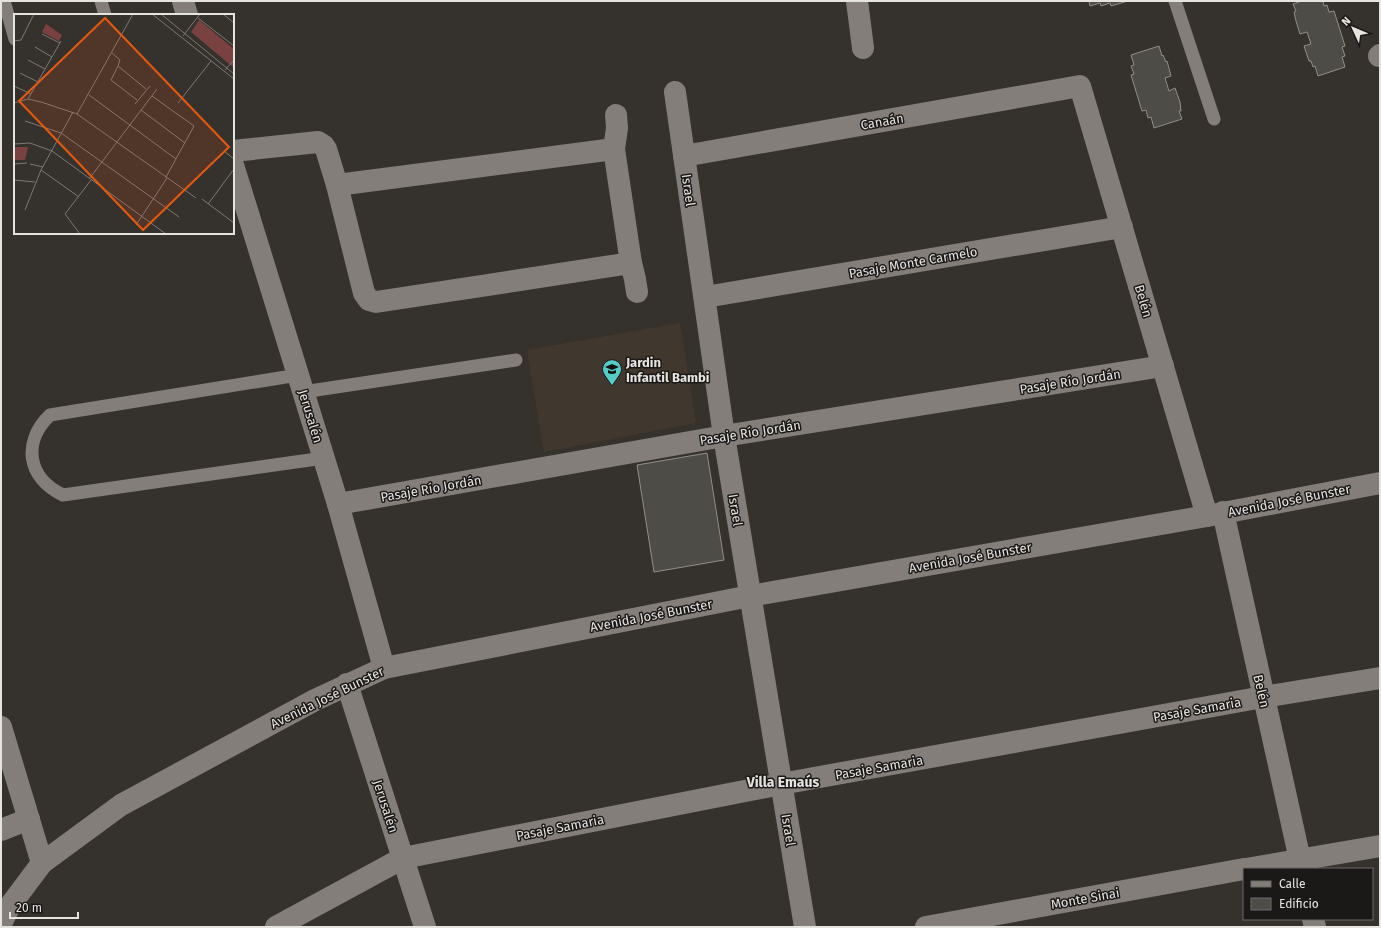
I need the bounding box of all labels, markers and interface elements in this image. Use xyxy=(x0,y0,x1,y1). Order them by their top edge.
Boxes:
north arrow xyxy=(1333,8,1373,48)
inset map xyxy=(14,14,234,234)
text: N xyxy=(1339,14,1353,29)
street label: Canaán xyxy=(859,110,905,133)
street label: Israel xyxy=(679,173,698,207)
street label: Pasaje Monte Carmelo xyxy=(848,244,978,281)
street label: Belén xyxy=(1132,283,1155,319)
place label: Jardin Infantil Bambi xyxy=(625,355,710,385)
school or university icon: Jardin Infantil Bambi xyxy=(601,358,623,386)
street label: Pasaje Río Jordán xyxy=(1019,366,1122,397)
street label: Jerusalén xyxy=(295,388,326,445)
street label: Pasaje Río Jordán xyxy=(699,417,802,448)
street label: Pasaje Río Jordán xyxy=(380,472,483,505)
street label: Avenida José Bunster xyxy=(1227,481,1352,520)
street label: Israel xyxy=(726,493,745,527)
street label: Avenida José Bunster xyxy=(908,539,1033,576)
street label: Avenida José Bunster xyxy=(589,596,714,635)
street label: Avenida José Bunster xyxy=(268,663,386,731)
street label: Belén xyxy=(1250,673,1273,709)
street label: Pasaje Samaria xyxy=(1152,694,1242,725)
street label: Pasaje Samaria xyxy=(834,752,924,783)
district label: Villa Emaús xyxy=(746,774,820,791)
street label: Jerusalén xyxy=(370,778,401,835)
street label: Pasaje Samaria xyxy=(515,812,605,843)
street label: Israel xyxy=(779,813,798,847)
legend xyxy=(1243,868,1373,920)
text: Calle xyxy=(1279,877,1306,891)
street label: Monte Sinai xyxy=(1050,885,1121,912)
scale bar xyxy=(10,894,78,920)
text: Edificio xyxy=(1279,897,1319,911)
text: 20 m xyxy=(16,901,42,915)

